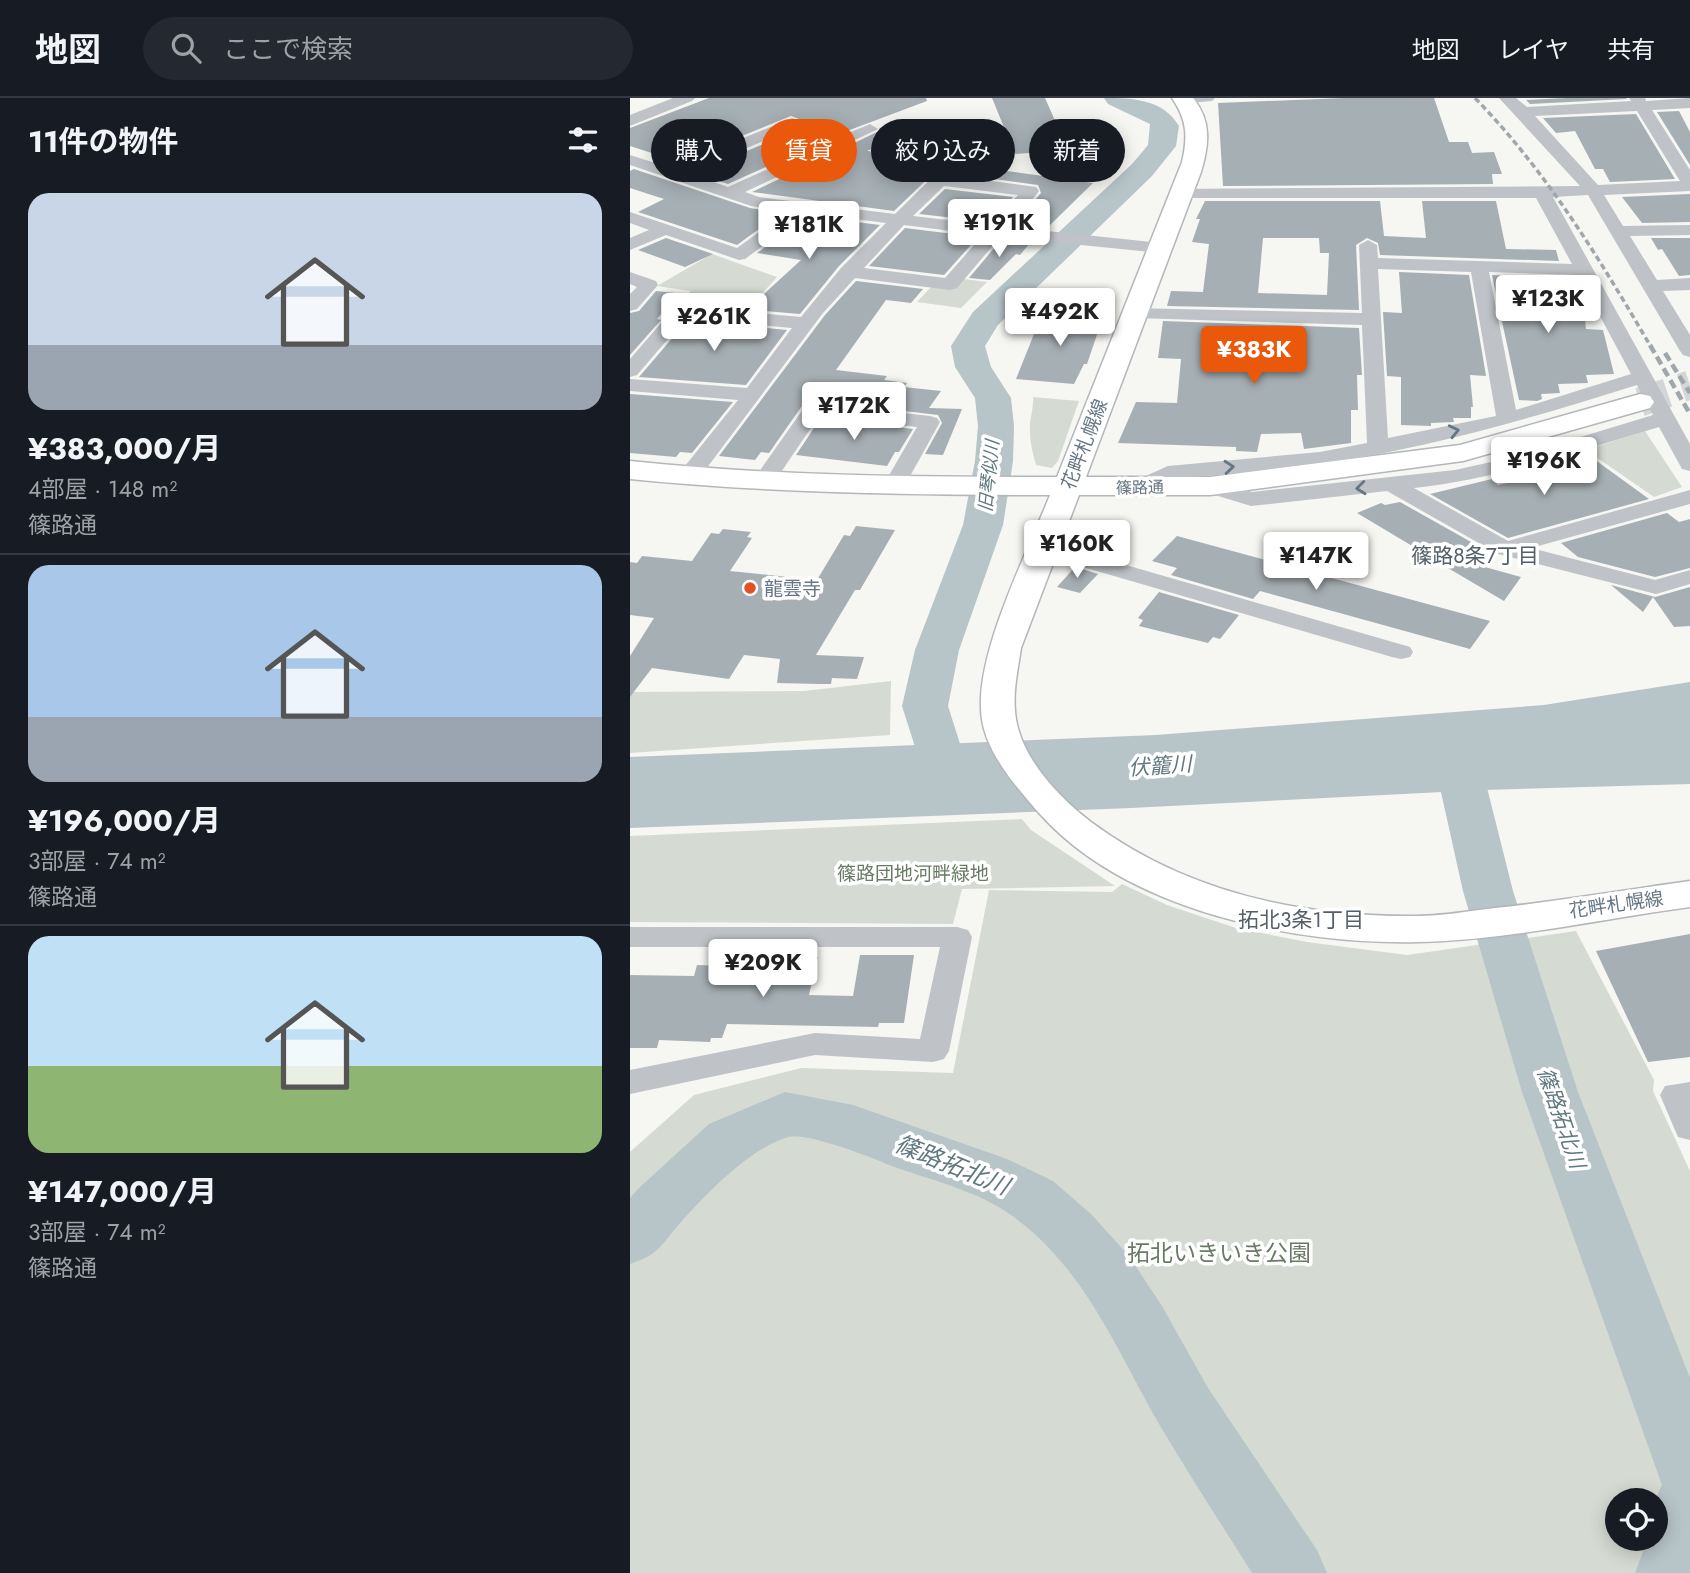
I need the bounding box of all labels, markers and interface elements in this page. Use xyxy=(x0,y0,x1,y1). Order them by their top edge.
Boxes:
search box xyxy=(143,17,633,80)
text: 地図 xyxy=(35,26,101,73)
icon: search xyxy=(167,29,205,67)
text: ここで検索 xyxy=(223,30,353,68)
text: 地図 xyxy=(1412,32,1460,67)
text: レイヤ xyxy=(1498,32,1569,67)
text: 共有 xyxy=(1607,32,1655,67)
chip: 購入 xyxy=(651,119,747,182)
chip: 賃貸 xyxy=(761,119,857,182)
chip: 絞り込み xyxy=(871,119,1015,182)
chip: 新着 xyxy=(1029,119,1125,182)
text: 11件の物件 xyxy=(28,120,179,163)
icon: filters xyxy=(564,121,602,159)
pin: ¥191K xyxy=(950,200,1048,259)
pin: ¥181K xyxy=(760,202,858,261)
text: ¥191K xyxy=(964,205,1034,239)
text: ¥181K xyxy=(774,207,844,241)
icon: home xyxy=(252,239,378,365)
pin: ¥123K xyxy=(1499,275,1597,335)
text: ¥123K xyxy=(1512,281,1584,315)
pin: ¥492K xyxy=(1011,288,1109,348)
pin: ¥261K xyxy=(665,294,763,353)
text: ¥492K xyxy=(1021,294,1099,328)
text: ¥261K xyxy=(677,299,751,333)
pin: ¥383K xyxy=(1205,327,1303,386)
text: ¥383K xyxy=(1217,332,1291,366)
pin: ¥172K xyxy=(805,382,903,442)
text: ¥172K xyxy=(818,388,890,422)
street label: 花畔札幌線 xyxy=(1055,395,1114,493)
one-way arrow xyxy=(1448,425,1460,440)
text: ¥383,000/月 xyxy=(28,427,221,470)
water label: 旧琴似川 xyxy=(972,437,1006,513)
pin: ¥196K xyxy=(1495,438,1593,497)
text: ¥196K xyxy=(1507,443,1581,477)
one-way arrow xyxy=(1224,460,1235,475)
text: 4部屋 · 148 m² xyxy=(28,472,177,506)
street label: 篠路通 xyxy=(1116,476,1164,499)
one-way arrow xyxy=(1355,480,1366,495)
text: 篠路通 xyxy=(28,508,97,542)
pin: ¥160K xyxy=(1028,520,1126,580)
text: ¥160K xyxy=(1040,526,1114,560)
pin: ¥147K xyxy=(1267,532,1365,592)
text: ¥147K xyxy=(1279,538,1353,572)
district label: 篠路8条7丁目 xyxy=(1411,541,1539,571)
place label: 龍雲寺 xyxy=(764,575,821,602)
marker: 龍雲寺 xyxy=(742,580,758,596)
icon: home xyxy=(252,611,378,737)
water label: 伏籠川 xyxy=(1128,749,1194,783)
text: ¥196,000/月 xyxy=(28,799,221,842)
text: 3部屋 · 74 m² xyxy=(28,844,166,878)
park label: 篠路団地河畔緑地 xyxy=(837,860,989,887)
text: 篠路通 xyxy=(28,880,97,914)
street label: 花畔札幌線 xyxy=(1567,885,1665,924)
district label: 拓北3条1丁目 xyxy=(1238,905,1364,935)
pin: ¥209K xyxy=(714,940,812,999)
text: ¥209K xyxy=(724,945,802,979)
icon: home xyxy=(252,982,378,1108)
water label: 篠路拓北川 xyxy=(1530,1063,1593,1174)
water label: 篠路拓北川 xyxy=(890,1126,1017,1204)
text: ¥147,000/月 xyxy=(28,1170,217,1213)
text: 3部屋 · 74 m² xyxy=(28,1215,166,1249)
park label: 拓北いきいき公園 xyxy=(1127,1236,1311,1270)
text: 篠路通 xyxy=(28,1251,97,1285)
map controls xyxy=(1605,1488,1668,1551)
button: locate xyxy=(1605,1488,1668,1551)

